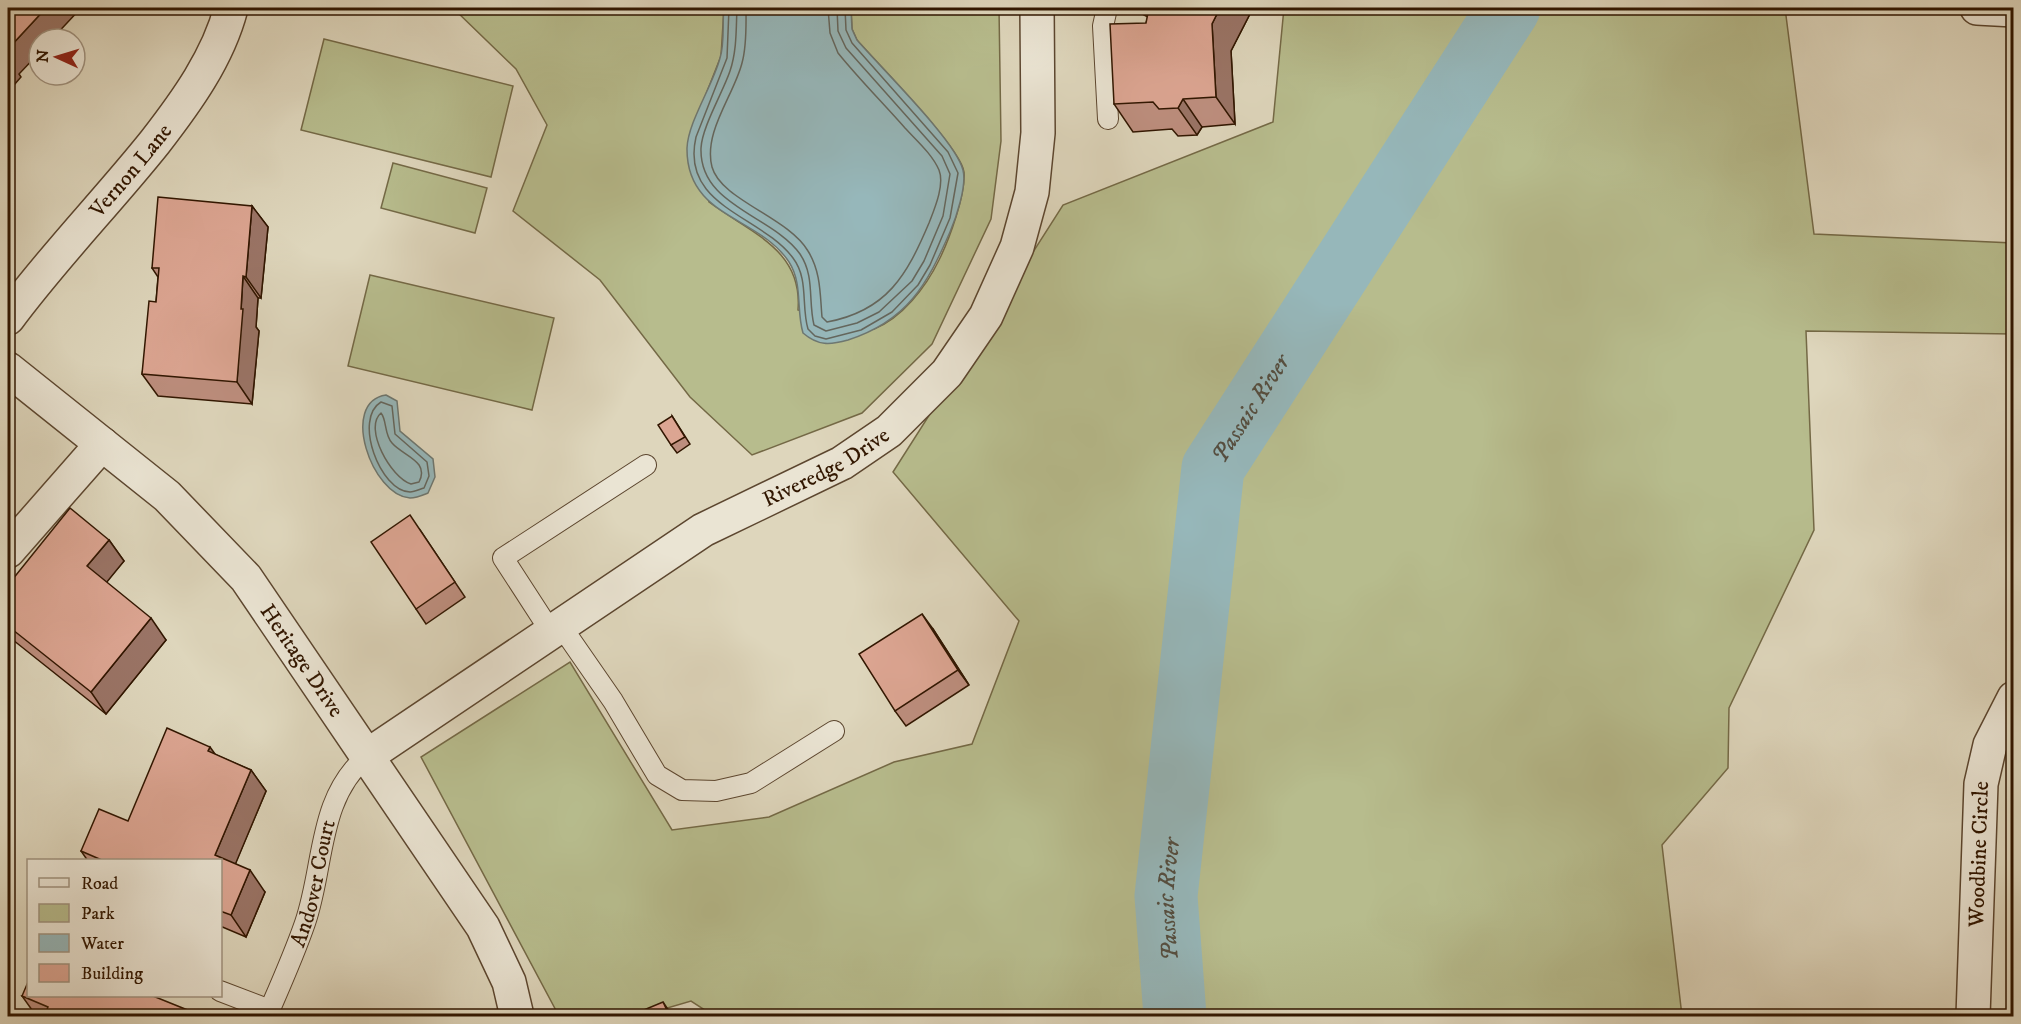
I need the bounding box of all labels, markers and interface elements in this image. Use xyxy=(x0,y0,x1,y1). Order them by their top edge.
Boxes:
north arrow xyxy=(27,27,87,87)
text: N xyxy=(33,49,53,63)
street label: Vernon Lane xyxy=(83,118,178,224)
water label: Passaic River xyxy=(1205,347,1298,469)
street label: Riveredge Drive xyxy=(758,421,894,513)
street label: Heritage Drive xyxy=(254,599,350,722)
street label: Woodbine Circle xyxy=(1963,781,1995,929)
street label: Andover Court xyxy=(284,817,341,951)
water label: Passaic River xyxy=(1151,834,1188,962)
legend xyxy=(27,859,222,997)
text: Road xyxy=(81,873,118,895)
text: Park xyxy=(81,903,115,925)
text: Water xyxy=(80,933,124,955)
text: Building xyxy=(81,963,143,985)

